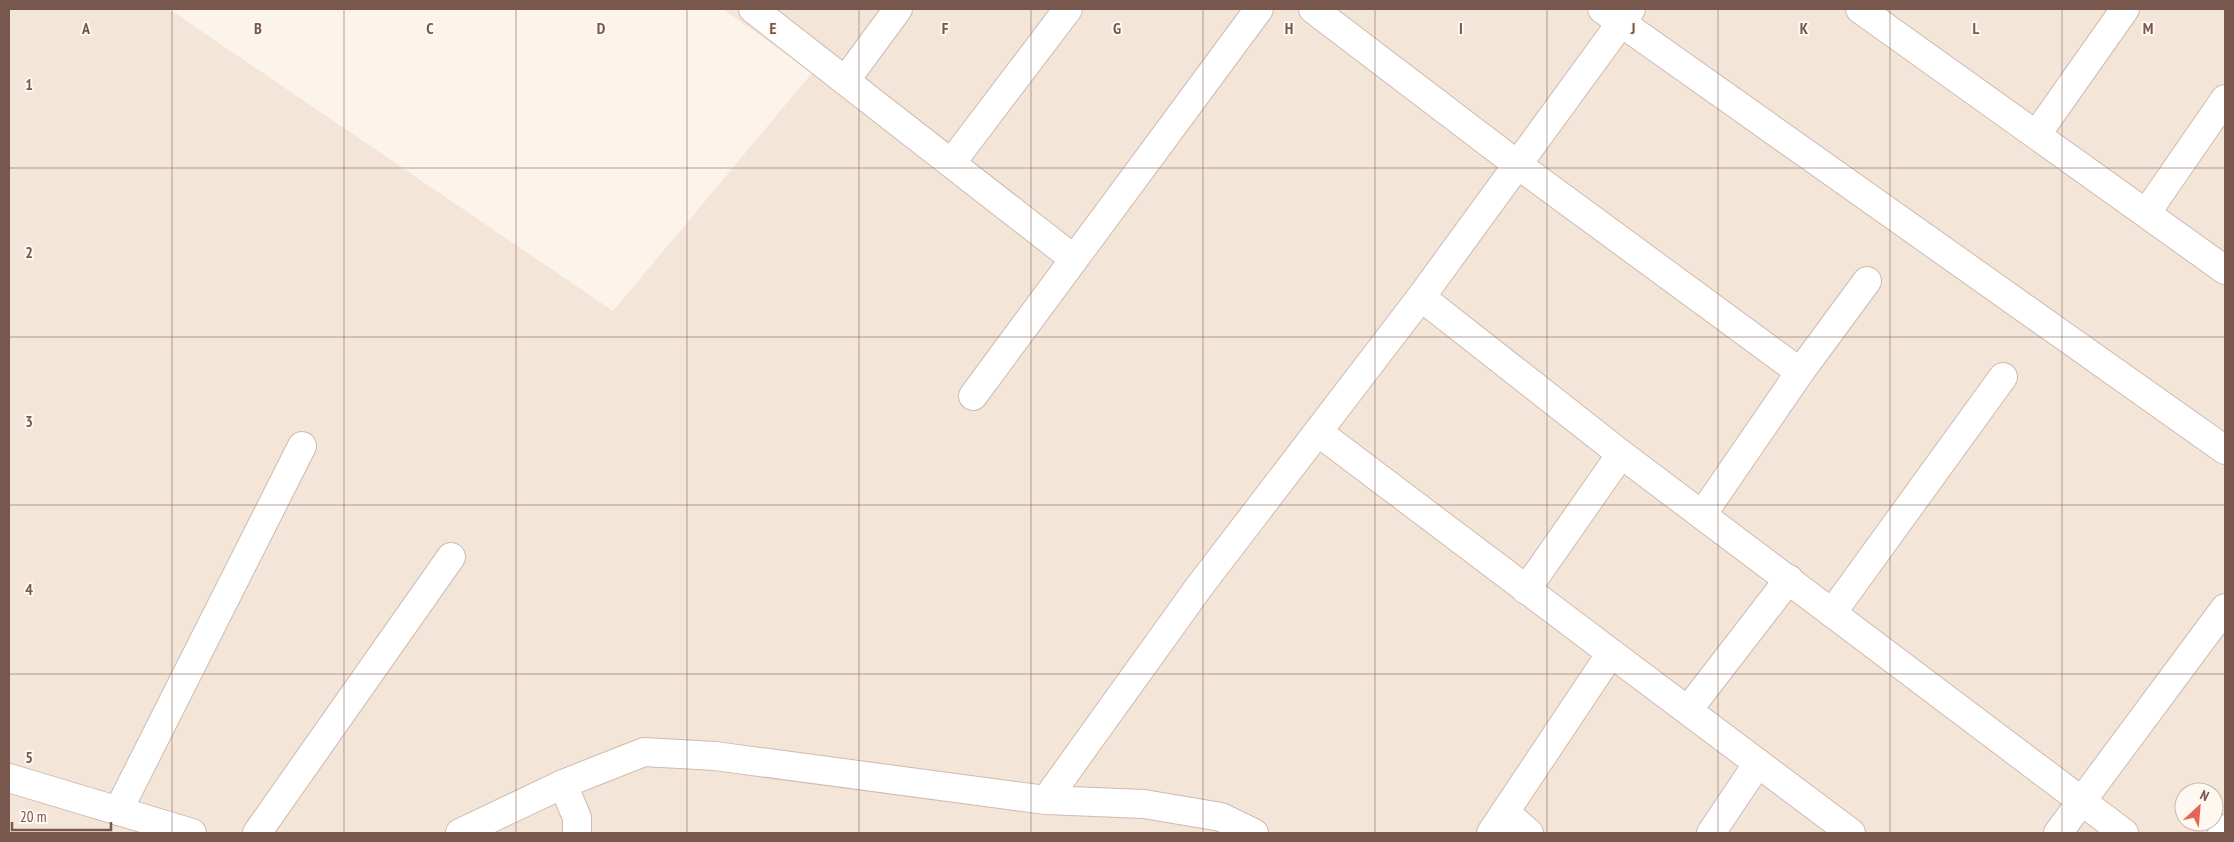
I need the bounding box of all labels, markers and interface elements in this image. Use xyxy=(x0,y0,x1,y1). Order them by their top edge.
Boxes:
text: A xyxy=(81,18,91,38)
text: B xyxy=(254,18,262,38)
text: C xyxy=(426,18,434,38)
text: D xyxy=(597,18,606,38)
text: E xyxy=(770,18,777,38)
text: F xyxy=(942,18,949,38)
text: G xyxy=(1113,18,1121,38)
text: H xyxy=(1285,18,1293,38)
text: I xyxy=(1459,18,1463,38)
text: J xyxy=(1630,18,1635,38)
text: K xyxy=(1800,18,1809,38)
text: L xyxy=(1973,18,1980,38)
text: M xyxy=(2143,18,2153,38)
text: 1 xyxy=(25,74,33,94)
text: 2 xyxy=(25,242,33,262)
text: 3 xyxy=(25,411,33,431)
text: 4 xyxy=(25,579,33,599)
text: 5 xyxy=(25,747,33,767)
north arrow xyxy=(2174,782,2224,832)
text: N xyxy=(2197,786,2212,805)
scale bar xyxy=(12,800,111,832)
text: 20 m xyxy=(20,807,46,826)

